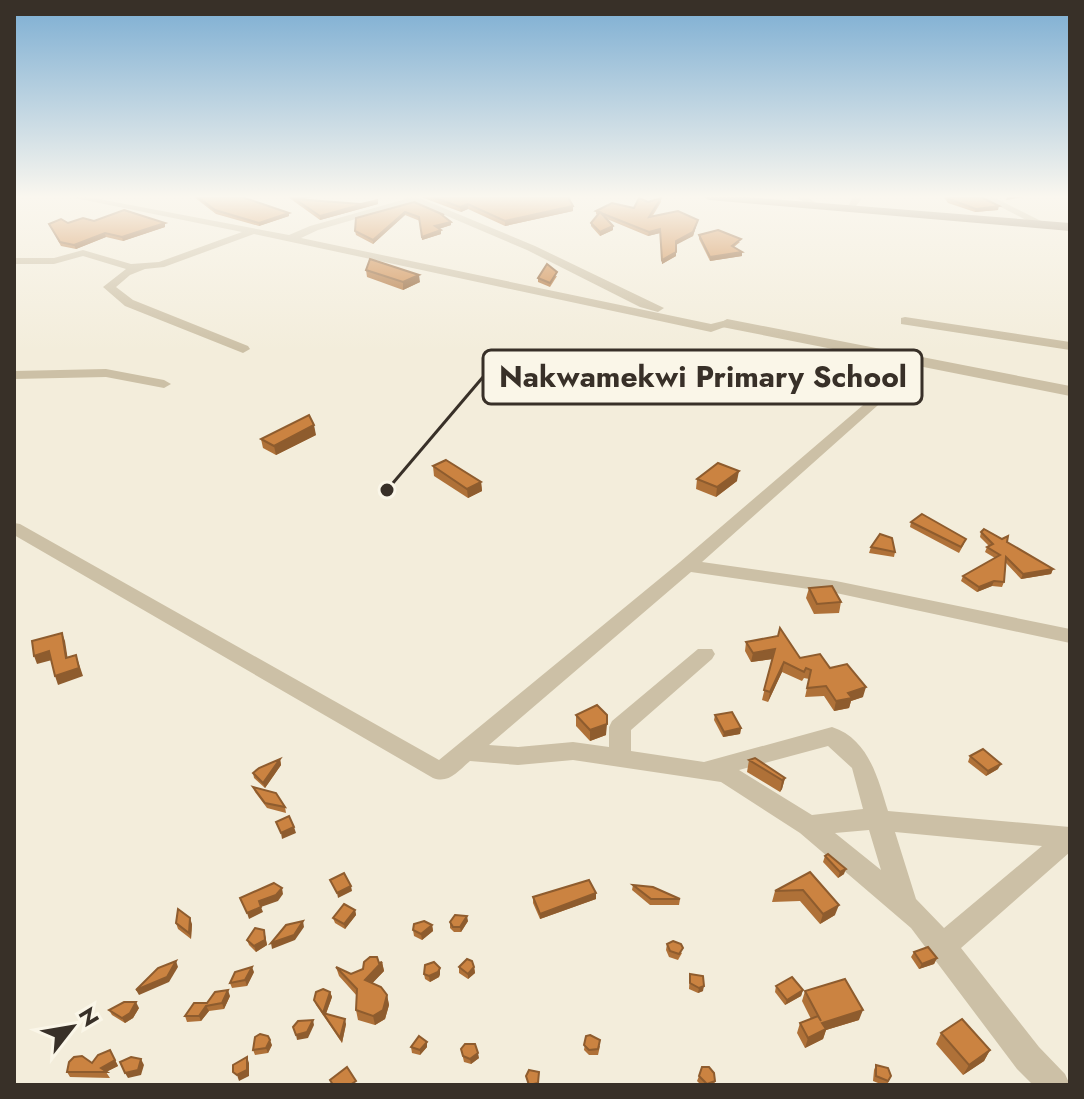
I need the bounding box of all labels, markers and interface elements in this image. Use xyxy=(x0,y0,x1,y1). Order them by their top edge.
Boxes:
callout: Nakwamekwi Primary School xyxy=(483,350,922,404)
text: Nakwamekwi Primary School xyxy=(499,355,907,398)
north arrow xyxy=(32,987,112,1067)
text: N xyxy=(71,1001,107,1032)

